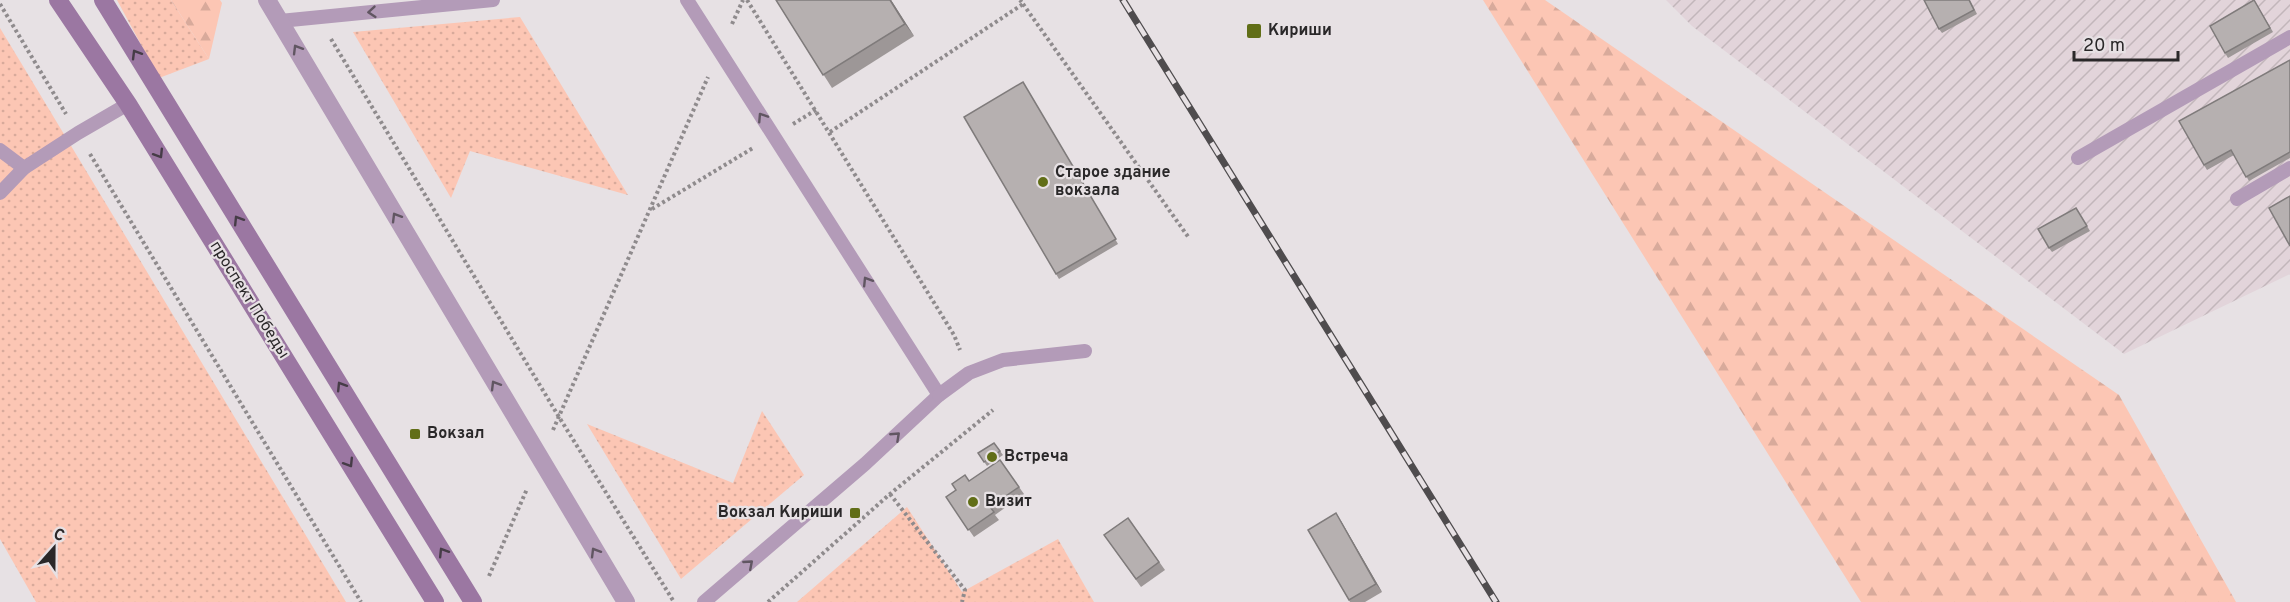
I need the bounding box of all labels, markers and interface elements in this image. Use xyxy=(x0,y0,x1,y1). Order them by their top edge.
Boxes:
one-way arrow xyxy=(368,5,377,18)
place label: Кириши xyxy=(1268,21,1332,41)
marker: Кириши xyxy=(1245,22,1263,40)
scale bar xyxy=(2074,24,2178,62)
text: 20 m xyxy=(2083,35,2125,58)
one-way arrow xyxy=(292,45,304,55)
one-way arrow xyxy=(132,50,144,60)
one-way arrow xyxy=(758,112,769,123)
one-way arrow xyxy=(151,148,163,158)
place label: Старое здание вокзала xyxy=(1055,163,1170,201)
marker: Старое здание вокзала xyxy=(1036,175,1050,189)
one-way arrow xyxy=(391,213,403,223)
one-way arrow xyxy=(234,216,246,226)
street label: проспект Победы xyxy=(205,238,293,362)
one-way arrow xyxy=(862,277,874,287)
one-way arrow xyxy=(491,381,502,391)
one-way arrow xyxy=(336,382,348,392)
place label: Вокзал xyxy=(427,424,484,444)
marker: Вокзал xyxy=(408,427,422,441)
one-way arrow xyxy=(889,432,899,443)
place label: Встреча xyxy=(1004,447,1068,467)
marker: Встреча xyxy=(985,450,999,464)
one-way arrow xyxy=(342,457,354,467)
place label: Визит xyxy=(985,492,1032,512)
marker: Визит xyxy=(966,495,980,509)
place label: Вокзал Кириши xyxy=(718,503,843,523)
marker: Вокзал Кириши xyxy=(848,506,862,520)
north arrow xyxy=(24,518,84,578)
text: С xyxy=(50,525,67,547)
one-way arrow xyxy=(438,548,450,558)
one-way arrow xyxy=(591,548,603,558)
one-way arrow xyxy=(742,560,753,571)

